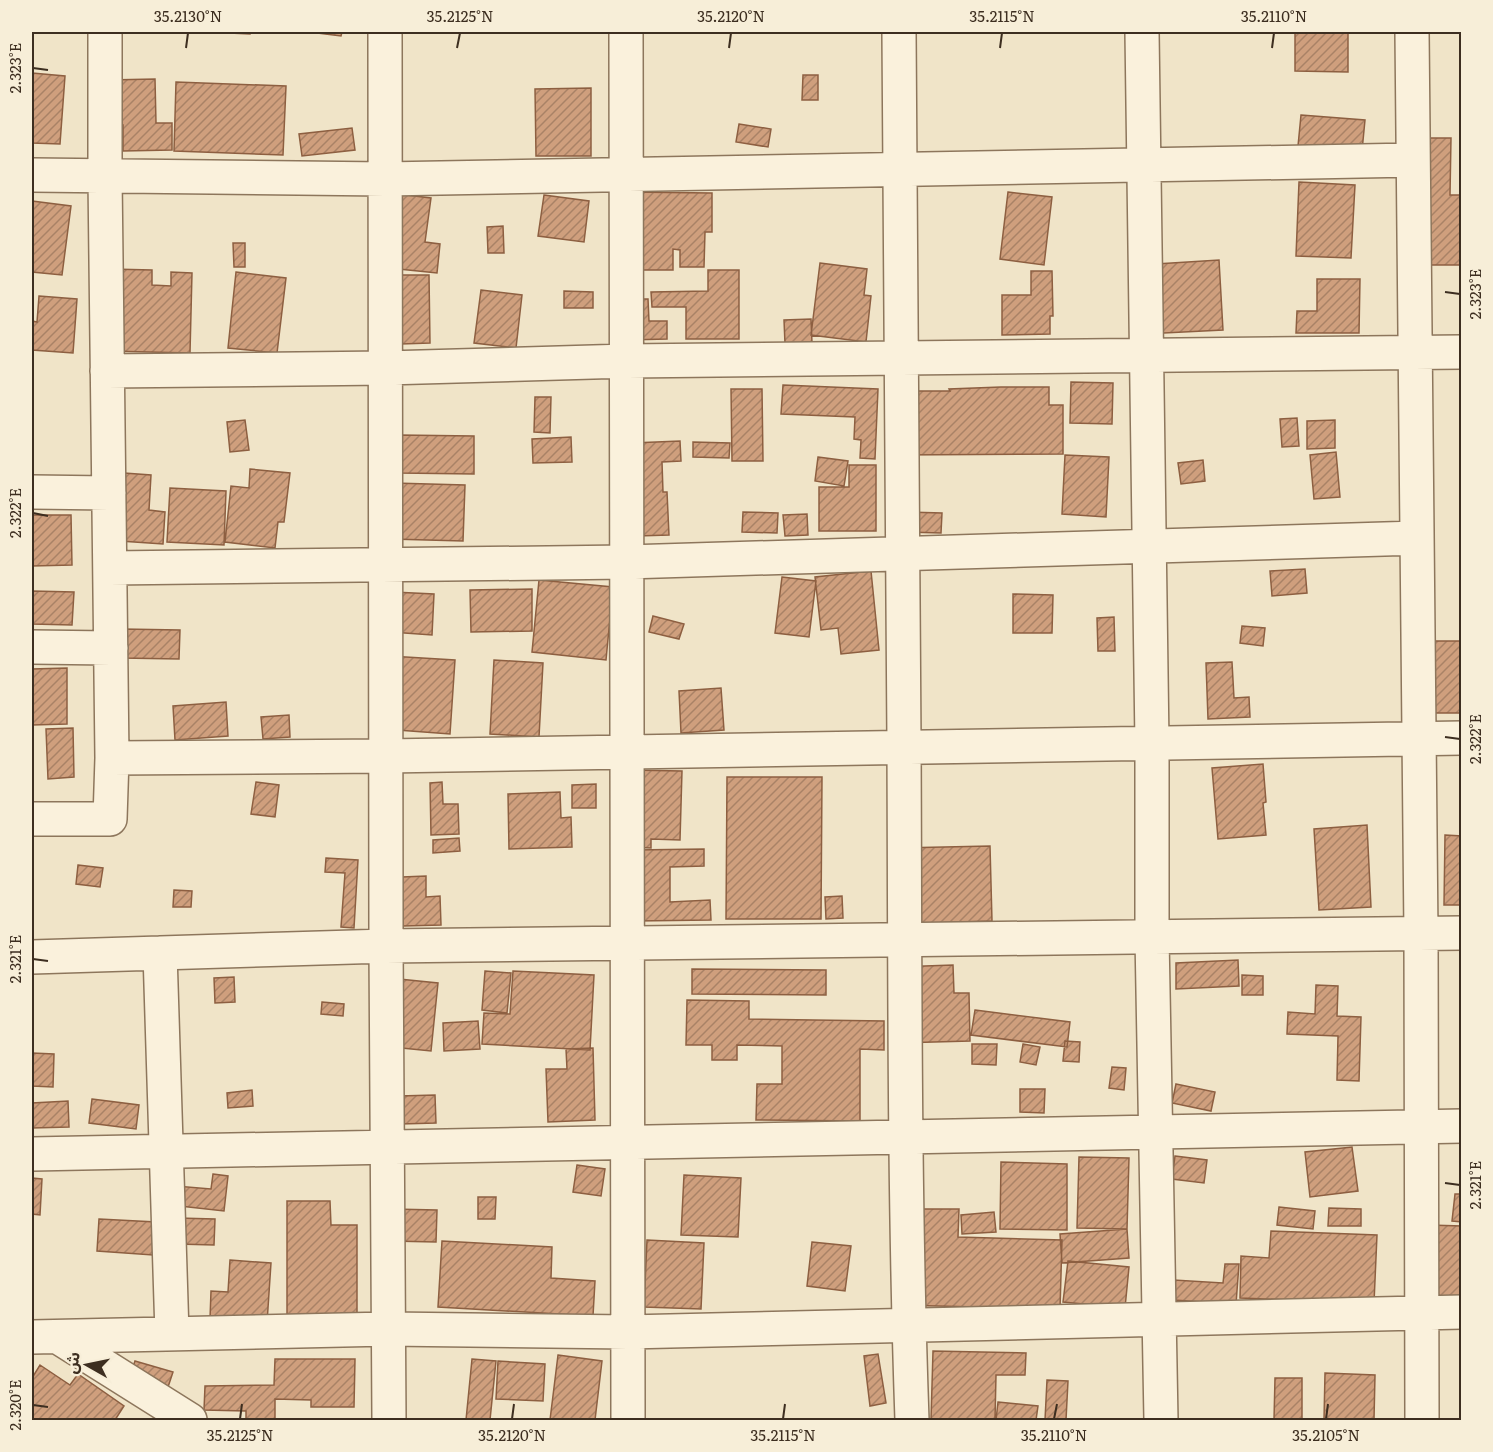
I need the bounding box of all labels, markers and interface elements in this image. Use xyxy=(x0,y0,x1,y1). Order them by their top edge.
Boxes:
text: 35.2130°N xyxy=(154,4,222,27)
text: 35.2125°N xyxy=(426,4,494,27)
text: 35.2120°N xyxy=(697,4,765,27)
text: 35.2115°N xyxy=(969,4,1035,27)
text: 35.2110°N xyxy=(1241,4,1307,27)
text: 2.323°E xyxy=(3,43,26,93)
text: 2.323°E xyxy=(1463,269,1486,319)
text: 2.322°E xyxy=(3,488,26,538)
text: 2.322°E xyxy=(1463,714,1486,764)
text: 2.321°E xyxy=(3,935,26,983)
text: 2.321°E xyxy=(1463,1161,1486,1209)
north arrow xyxy=(57,1335,117,1395)
text: ش xyxy=(58,1350,85,1375)
text: 2.320°E xyxy=(3,1379,26,1431)
text: 35.2125°N xyxy=(206,1423,274,1446)
text: 35.2120°N xyxy=(478,1423,546,1446)
text: 35.2115°N xyxy=(750,1423,816,1446)
text: 35.2110°N xyxy=(1021,1423,1087,1446)
text: 35.2105°N xyxy=(1292,1423,1360,1446)

